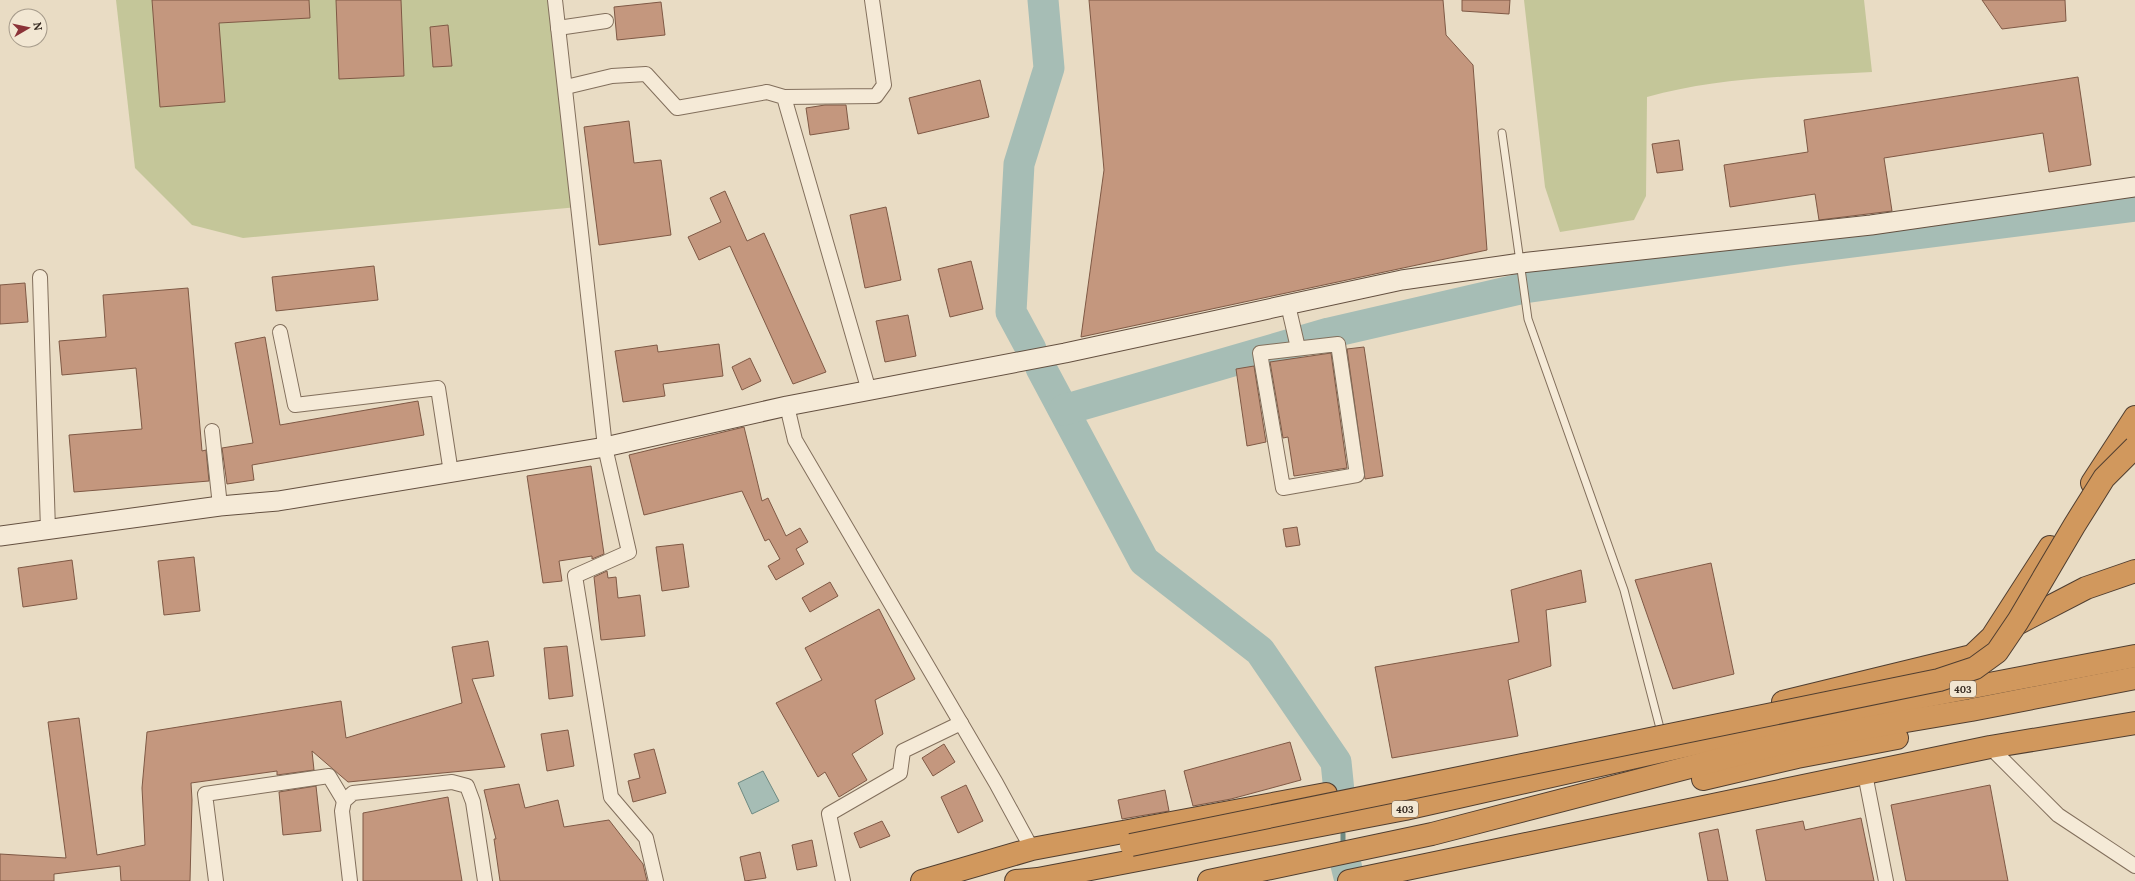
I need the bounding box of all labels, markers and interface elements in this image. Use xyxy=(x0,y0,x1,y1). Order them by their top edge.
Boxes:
north arrow xyxy=(8,8,48,48)
text: N xyxy=(30,21,46,32)
road number: 403 xyxy=(1950,681,1976,697)
road number: 403 xyxy=(1392,801,1418,817)

